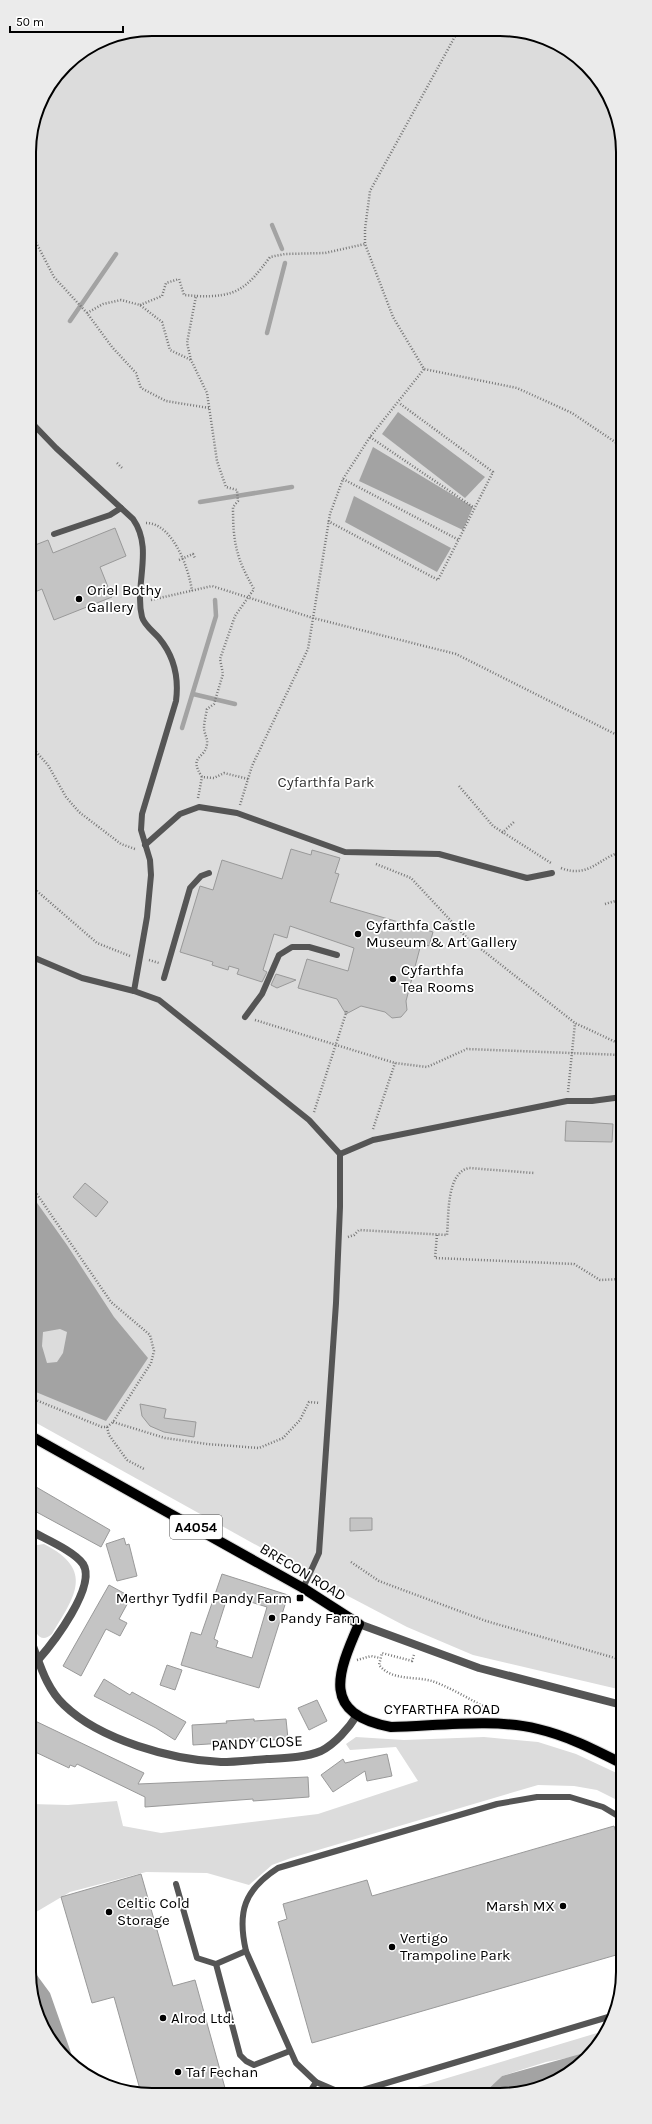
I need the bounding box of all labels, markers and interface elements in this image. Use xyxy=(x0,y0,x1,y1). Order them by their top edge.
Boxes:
scale bar xyxy=(10,8,123,34)
text: 50 m xyxy=(16,15,44,29)
place label: Oriel Bothy Gallery xyxy=(87,581,161,616)
marker: Oriel Bothy Gallery xyxy=(74,594,84,604)
park label: Cyfarthfa Park xyxy=(277,773,375,791)
place label: Cyfarthfa Castle Museum & Art Gallery xyxy=(366,916,517,951)
marker: Cyfarthfa Castle Museum & Art Gallery xyxy=(353,929,363,939)
place label: Cyfarthfa Tea Rooms xyxy=(401,961,474,996)
marker: Cyfarthfa Tea Rooms xyxy=(388,974,398,984)
road number: A4054 xyxy=(170,1515,222,1539)
street label: BRECON ROAD xyxy=(257,1539,349,1605)
place label: Merthyr Tydfil Pandy Farm xyxy=(116,1589,292,1607)
marker: Merthyr Tydfil Pandy Farm xyxy=(295,1593,305,1603)
place label: Pandy Farm xyxy=(280,1609,360,1627)
marker: Pandy Farm xyxy=(267,1613,277,1623)
street label: CYFARTHFA ROAD xyxy=(384,1700,500,1718)
street label: PANDY CLOSE xyxy=(211,1732,303,1754)
place label: Celtic Cold Storage xyxy=(117,1894,190,1929)
place label: Marsh MX xyxy=(486,1897,555,1915)
marker: Marsh MX xyxy=(558,1901,568,1911)
marker: Celtic Cold Storage xyxy=(104,1907,114,1917)
place label: Vertigo Trampoline Park xyxy=(400,1929,511,1964)
marker: Vertigo Trampoline Park xyxy=(387,1942,397,1952)
place label: Alrod Ltd. xyxy=(171,2009,234,2027)
marker: Alrod Ltd. xyxy=(158,2013,168,2023)
place label: Taf Fechan xyxy=(186,2063,258,2081)
marker: Taf Fechan xyxy=(173,2067,183,2077)

